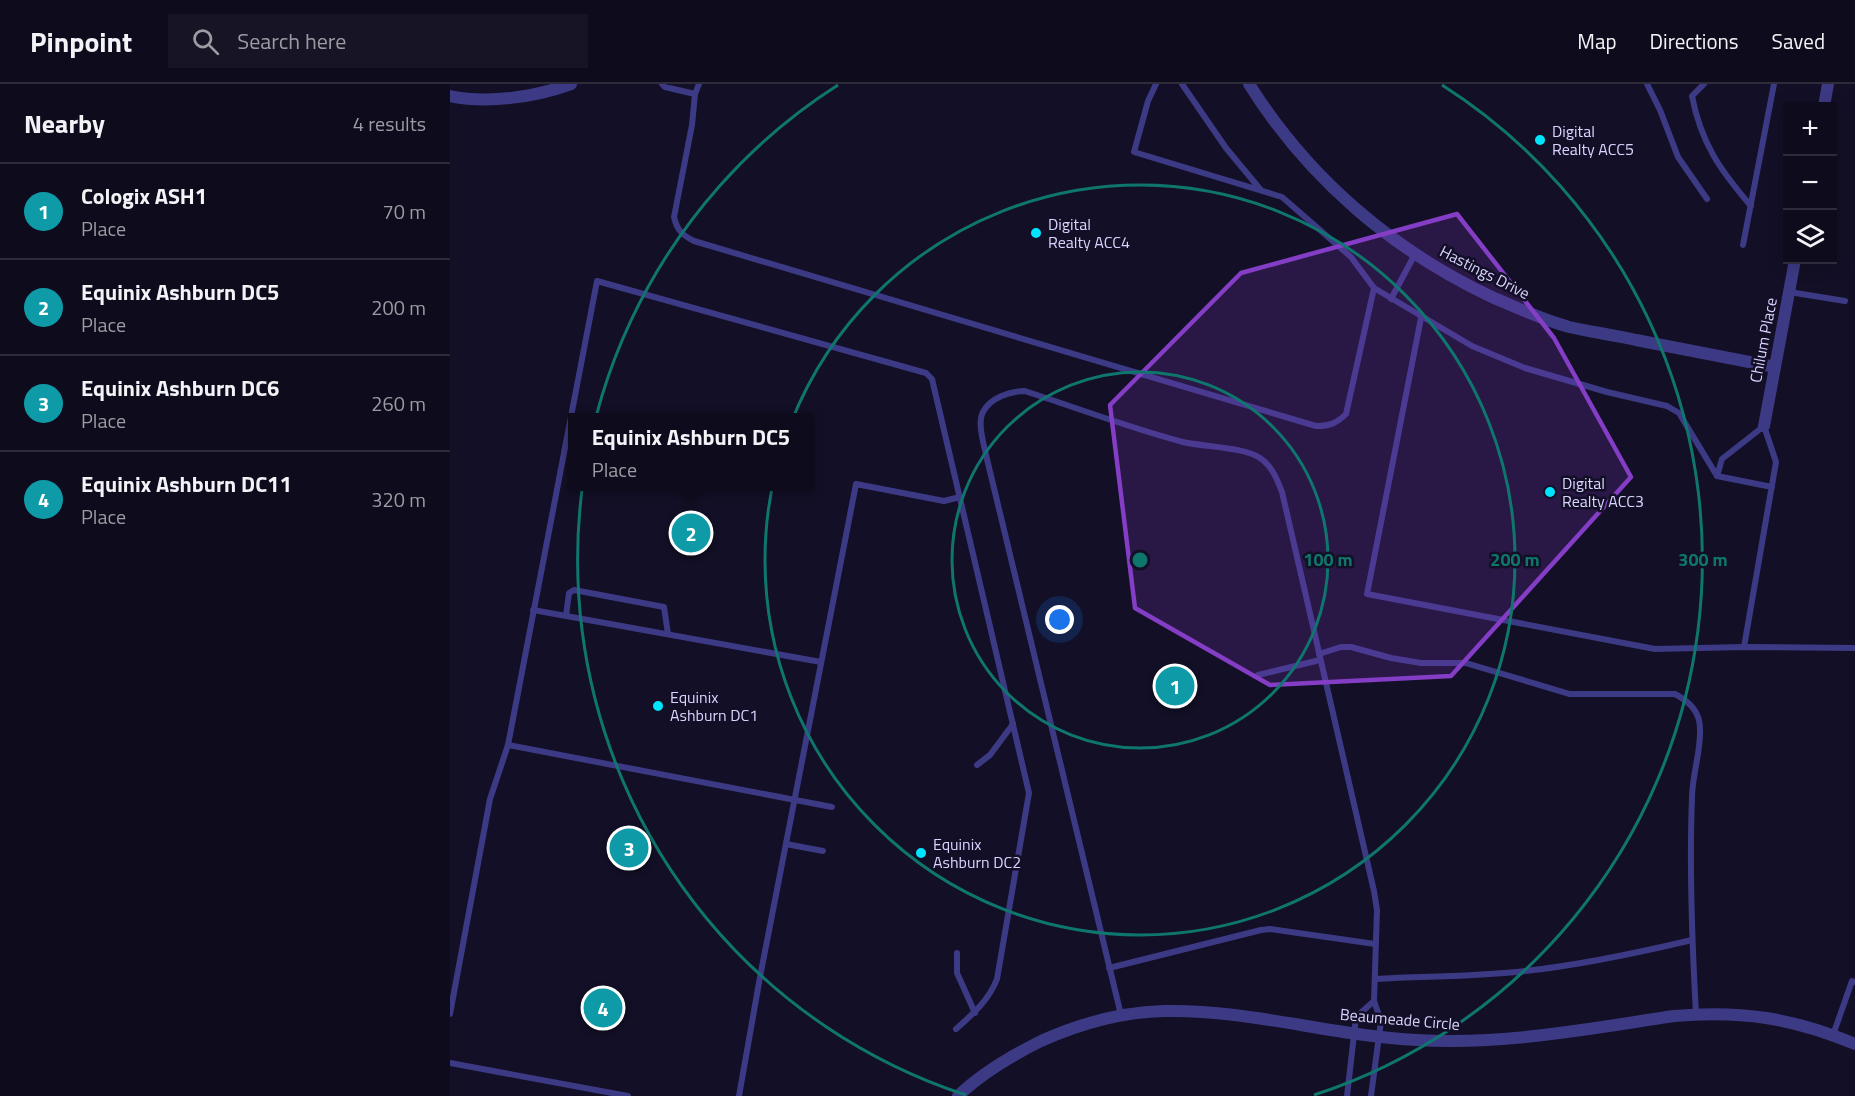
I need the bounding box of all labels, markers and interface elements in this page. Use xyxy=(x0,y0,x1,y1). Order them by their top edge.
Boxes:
search box xyxy=(168,14,588,68)
text: Pinpoint xyxy=(30,20,132,63)
text: Search here xyxy=(237,24,346,58)
icon: search xyxy=(189,25,222,58)
text: Map xyxy=(1577,25,1617,57)
text: Directions xyxy=(1650,25,1739,57)
text: Saved xyxy=(1772,25,1825,57)
map controls xyxy=(1783,102,1837,264)
button: + xyxy=(1783,102,1837,156)
text: Nearby xyxy=(24,104,105,143)
text: 4 results xyxy=(353,108,426,139)
place label: Digital Realty ACC5 xyxy=(1552,119,1634,161)
marker: Digital Realty ACC5 xyxy=(1533,133,1547,147)
button: − xyxy=(1783,156,1837,210)
text: Cologix ASH1 xyxy=(81,179,207,213)
text: 1 xyxy=(38,196,49,227)
text: 70 m xyxy=(382,196,426,227)
button: layers xyxy=(1783,210,1837,264)
place label: Digital Realty ACC4 xyxy=(1048,212,1130,254)
text: Place xyxy=(81,213,126,244)
marker: Digital Realty ACC4 xyxy=(1029,226,1043,240)
street label: Hastings Drive xyxy=(1436,239,1534,305)
text: Equinix Ashburn DC5 xyxy=(81,275,279,309)
text: 2 xyxy=(38,292,49,323)
text: 200 m xyxy=(371,292,426,323)
street label: Chilum Place xyxy=(1743,295,1783,385)
text: Place xyxy=(81,309,126,340)
text: Equinix Ashburn DC6 xyxy=(81,371,279,405)
text: 3 xyxy=(38,388,49,419)
text: 260 m xyxy=(371,388,426,419)
text: Place xyxy=(81,405,126,436)
popup xyxy=(568,413,814,491)
text: Equinix Ashburn DC5 xyxy=(592,420,790,454)
text: Place xyxy=(592,454,637,485)
text: Equinix Ashburn DC11 xyxy=(81,467,292,501)
place label: Digital Realty ACC3 xyxy=(1562,471,1644,513)
text: 4 xyxy=(38,484,49,515)
text: 320 m xyxy=(371,484,426,515)
marker: Digital Realty ACC3 xyxy=(1543,485,1557,499)
text: Place xyxy=(81,501,126,532)
pin: 2 xyxy=(672,510,710,556)
text: 100 m xyxy=(1303,546,1353,573)
text: 200 m xyxy=(1490,546,1540,573)
text: 300 m xyxy=(1678,546,1728,573)
centre of rings xyxy=(1130,550,1150,570)
your location xyxy=(1045,605,1074,634)
pin: 1 xyxy=(1156,664,1194,708)
place label: Equinix Ashburn DC1 xyxy=(670,685,758,727)
marker: Equinix Ashburn DC1 xyxy=(651,699,665,713)
pin: 3 xyxy=(610,826,648,870)
place label: Equinix Ashburn DC2 xyxy=(933,832,1021,874)
marker: Equinix Ashburn DC2 xyxy=(914,846,928,860)
pin: 4 xyxy=(584,986,622,1030)
street label: Beaumeade Circle xyxy=(1339,1002,1461,1036)

